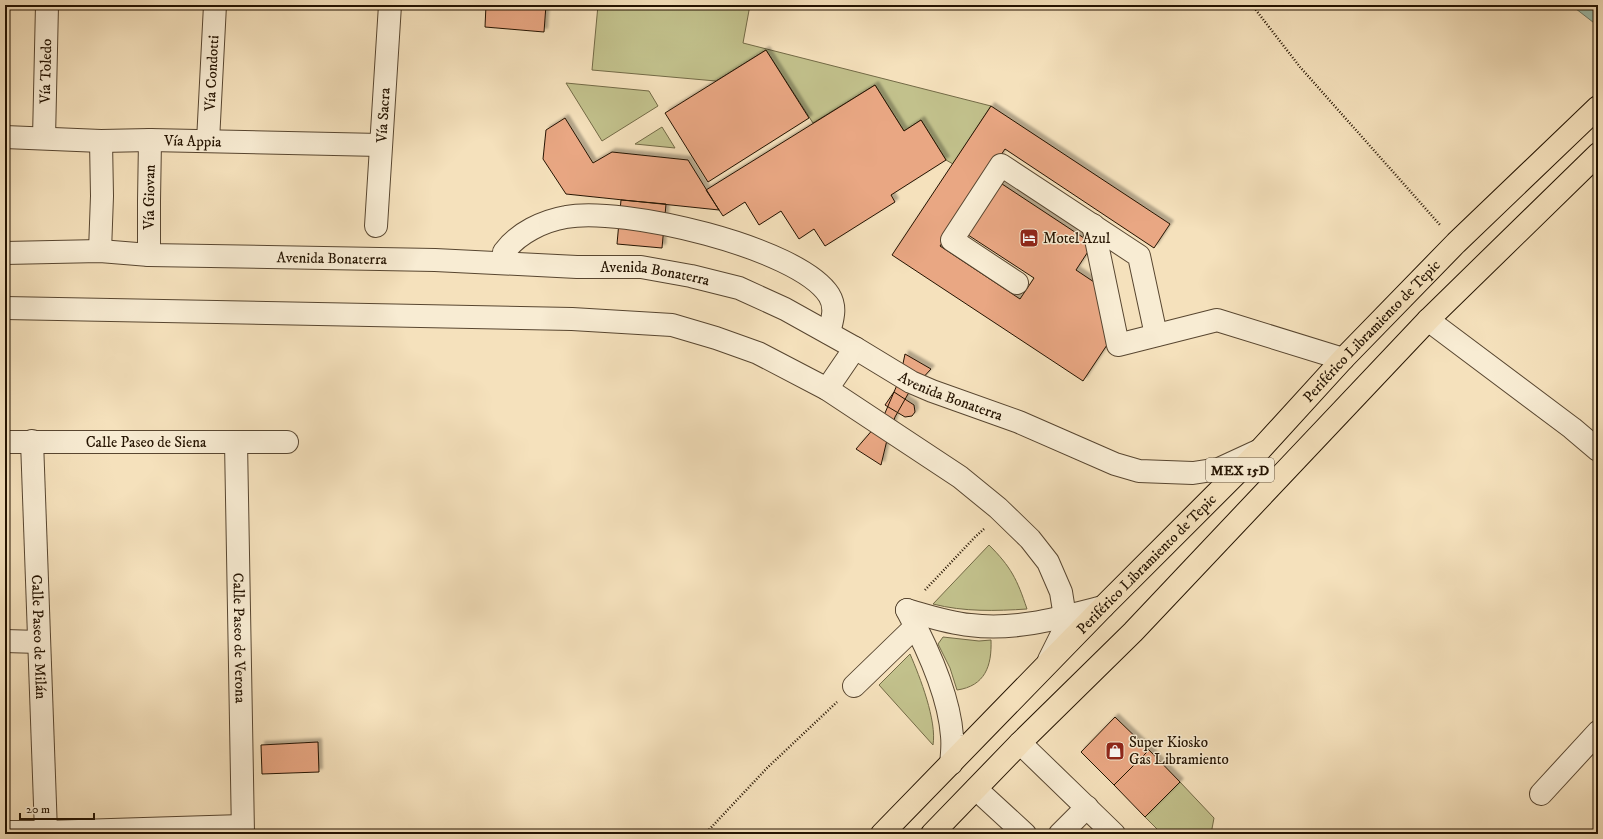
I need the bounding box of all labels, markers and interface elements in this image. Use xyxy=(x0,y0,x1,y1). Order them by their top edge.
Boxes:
street label: Vía Condotti xyxy=(201,35,223,113)
street label: Vía Toledo xyxy=(36,38,56,105)
street label: Vía Sacra xyxy=(372,86,395,144)
street label: Vía Appia xyxy=(163,131,222,152)
street label: Vía Giovan xyxy=(140,164,160,231)
hotel icon: Motel Azul xyxy=(1018,227,1040,249)
place label: Motel Azul xyxy=(1043,229,1111,248)
street label: Avenida Bonaterra xyxy=(276,248,388,269)
street label: Periférico Libramiento de Tepic xyxy=(1299,255,1445,407)
street label: Avenida Bonaterra xyxy=(600,258,712,290)
street label: Avenida Bonaterra xyxy=(895,367,1006,426)
street label: Calle Paseo de Siena xyxy=(86,433,207,452)
road number: MEX 15D xyxy=(1206,458,1274,482)
street label: Periférico Libramiento de Tepic xyxy=(1073,490,1221,638)
street label: Calle Paseo de Verona xyxy=(228,573,250,704)
street label: Calle Paseo de Milán xyxy=(27,574,50,700)
place label: Super Kiosko Gas Libramiento xyxy=(1129,733,1229,769)
shop icon: Super Kiosko Gas Libramiento xyxy=(1104,740,1126,762)
scale bar xyxy=(20,795,94,821)
text: 20 m xyxy=(26,802,50,817)

